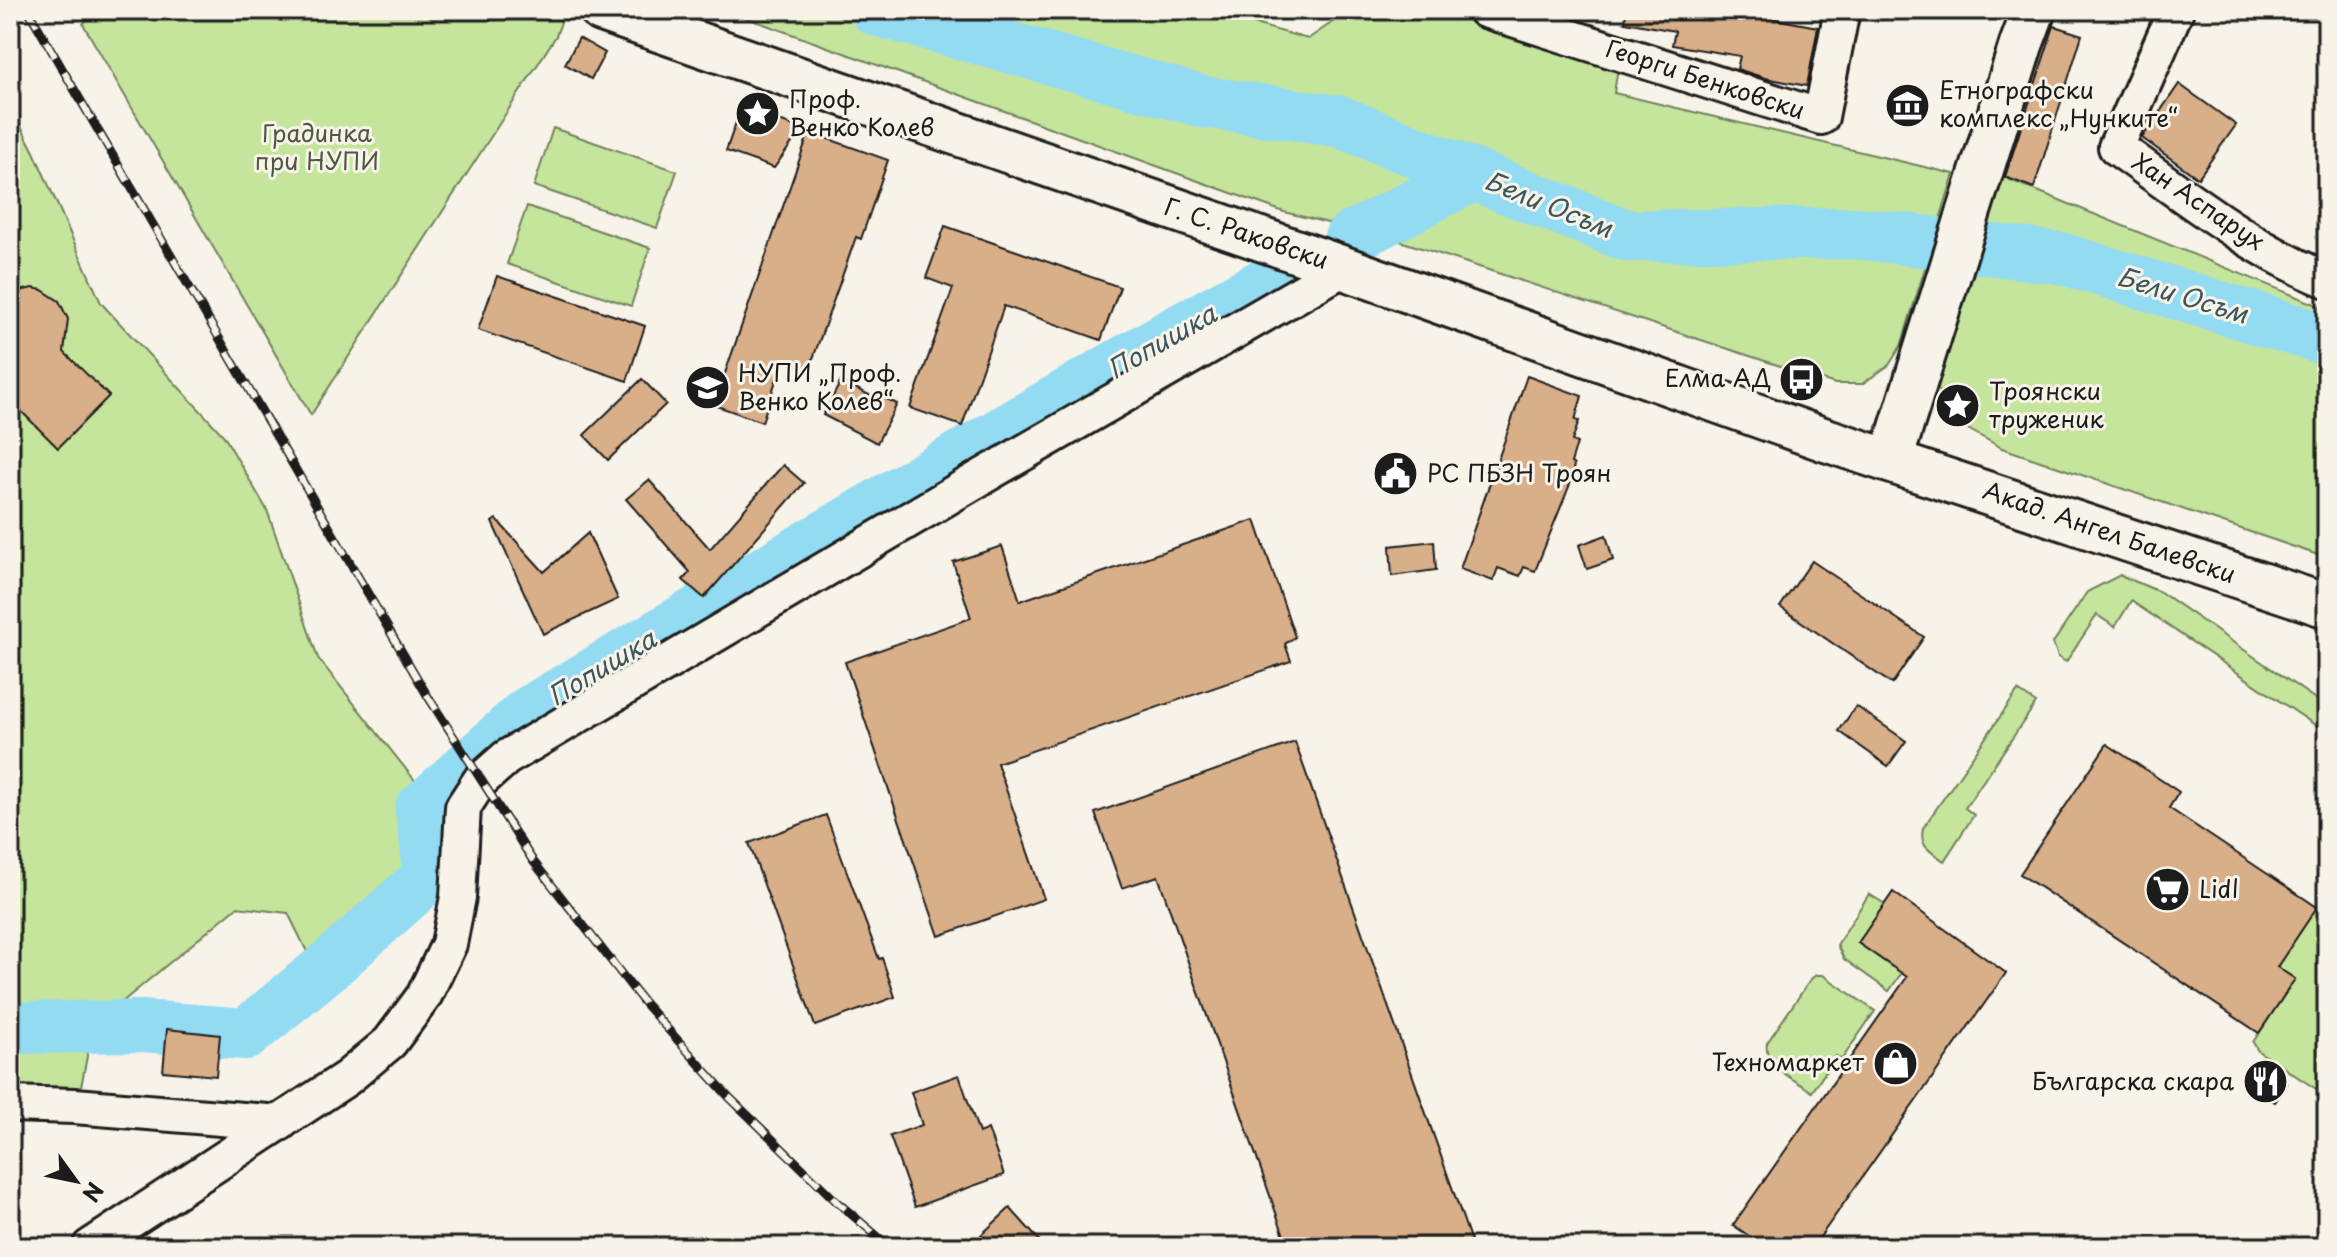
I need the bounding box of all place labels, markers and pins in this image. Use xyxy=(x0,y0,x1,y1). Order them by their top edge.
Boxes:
place label: Етнографски комплекс „Нунките“ xyxy=(1939,71,2178,135)
place label: Проф. Венко Колев xyxy=(789,80,934,144)
museum icon: Етнографски комплекс „Нунките“ xyxy=(1884,81,1932,129)
place icon: Проф. Венко Колев xyxy=(734,90,782,138)
place label: НУПИ „Проф. Венко Колев“ xyxy=(738,354,902,418)
bus stop icon: Елма АД xyxy=(1778,355,1826,403)
place label: Елма АД xyxy=(1665,359,1771,395)
school or university icon: НУПИ „Проф. Венко Колев“ xyxy=(683,364,731,412)
place label: Троянски труженик xyxy=(1989,372,2105,436)
place icon: Троянски труженик xyxy=(1934,382,1982,430)
public building icon: РС ПБЗН Троян xyxy=(1372,450,1420,498)
place label: РС ПБЗН Троян xyxy=(1427,454,1612,490)
supermarket icon: Lidl xyxy=(2144,866,2192,914)
place label: Lidl xyxy=(2199,870,2239,906)
shop icon: Техномаркет xyxy=(1871,1039,1919,1087)
place label: Техномаркет xyxy=(1712,1043,1864,1079)
restaurant icon: Българска скара xyxy=(2241,1058,2289,1106)
place label: Българска скара xyxy=(2032,1062,2234,1098)

